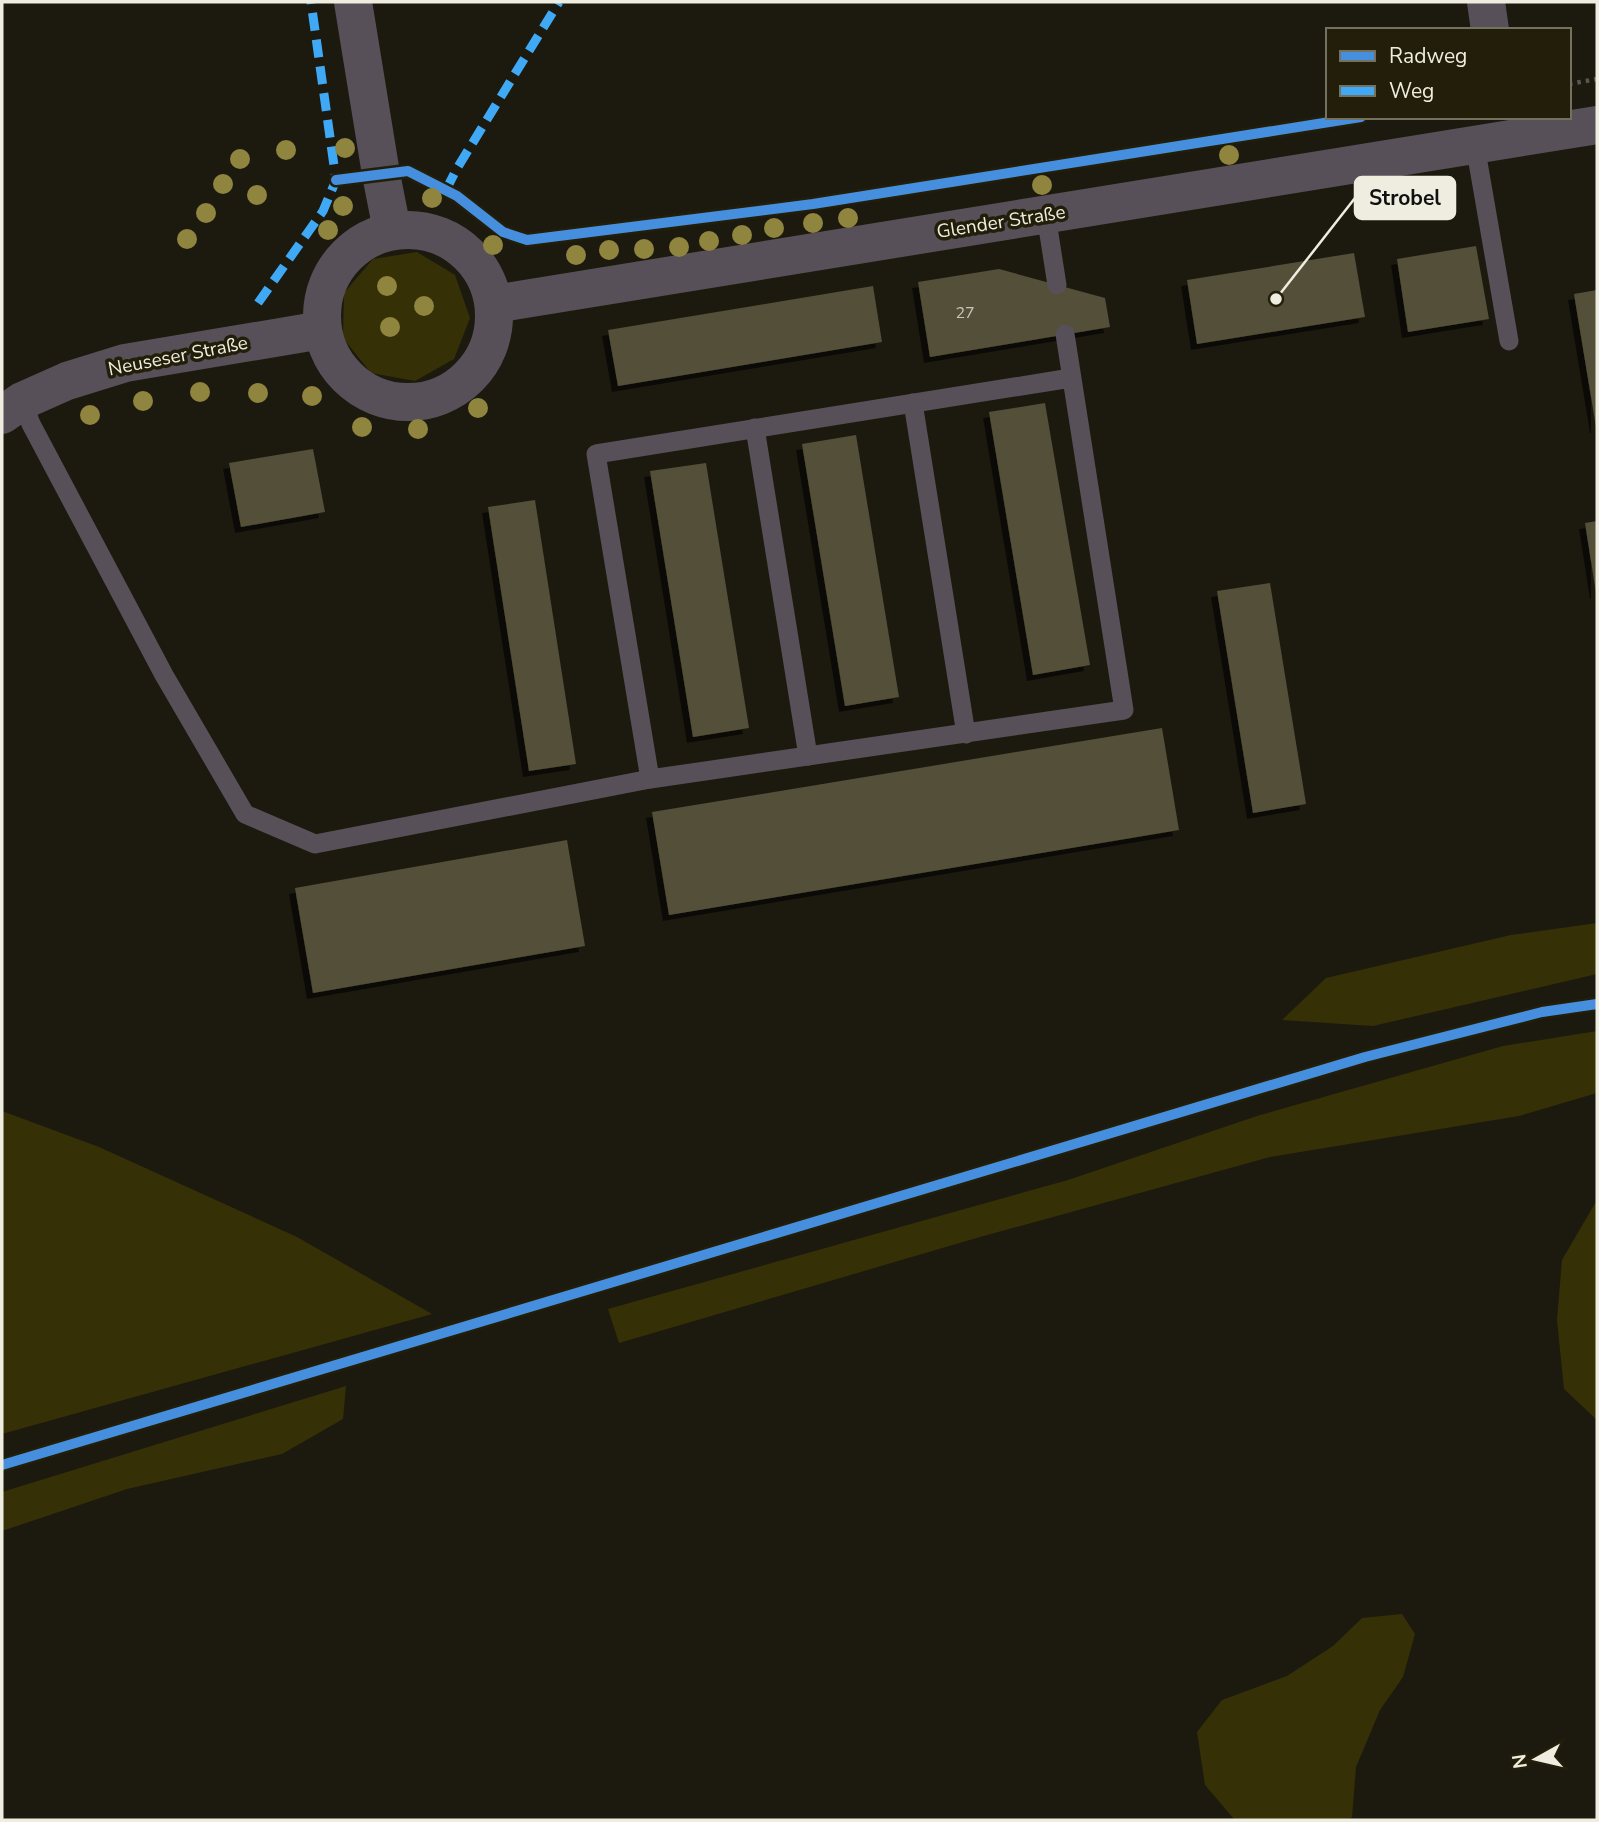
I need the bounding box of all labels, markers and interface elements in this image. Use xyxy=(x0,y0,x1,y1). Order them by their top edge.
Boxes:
legend xyxy=(1326,28,1571,119)
text: Radweg xyxy=(1389,42,1467,70)
text: Weg xyxy=(1389,77,1434,105)
callout: Strobel xyxy=(1355,177,1455,219)
text: Strobel xyxy=(1369,184,1441,212)
street label: Glender Straße xyxy=(935,199,1067,245)
house number: 27 xyxy=(955,302,975,324)
street label: Neuseser Straße xyxy=(106,330,250,382)
north arrow xyxy=(1501,1724,1571,1794)
text: N xyxy=(1506,1752,1534,1770)

